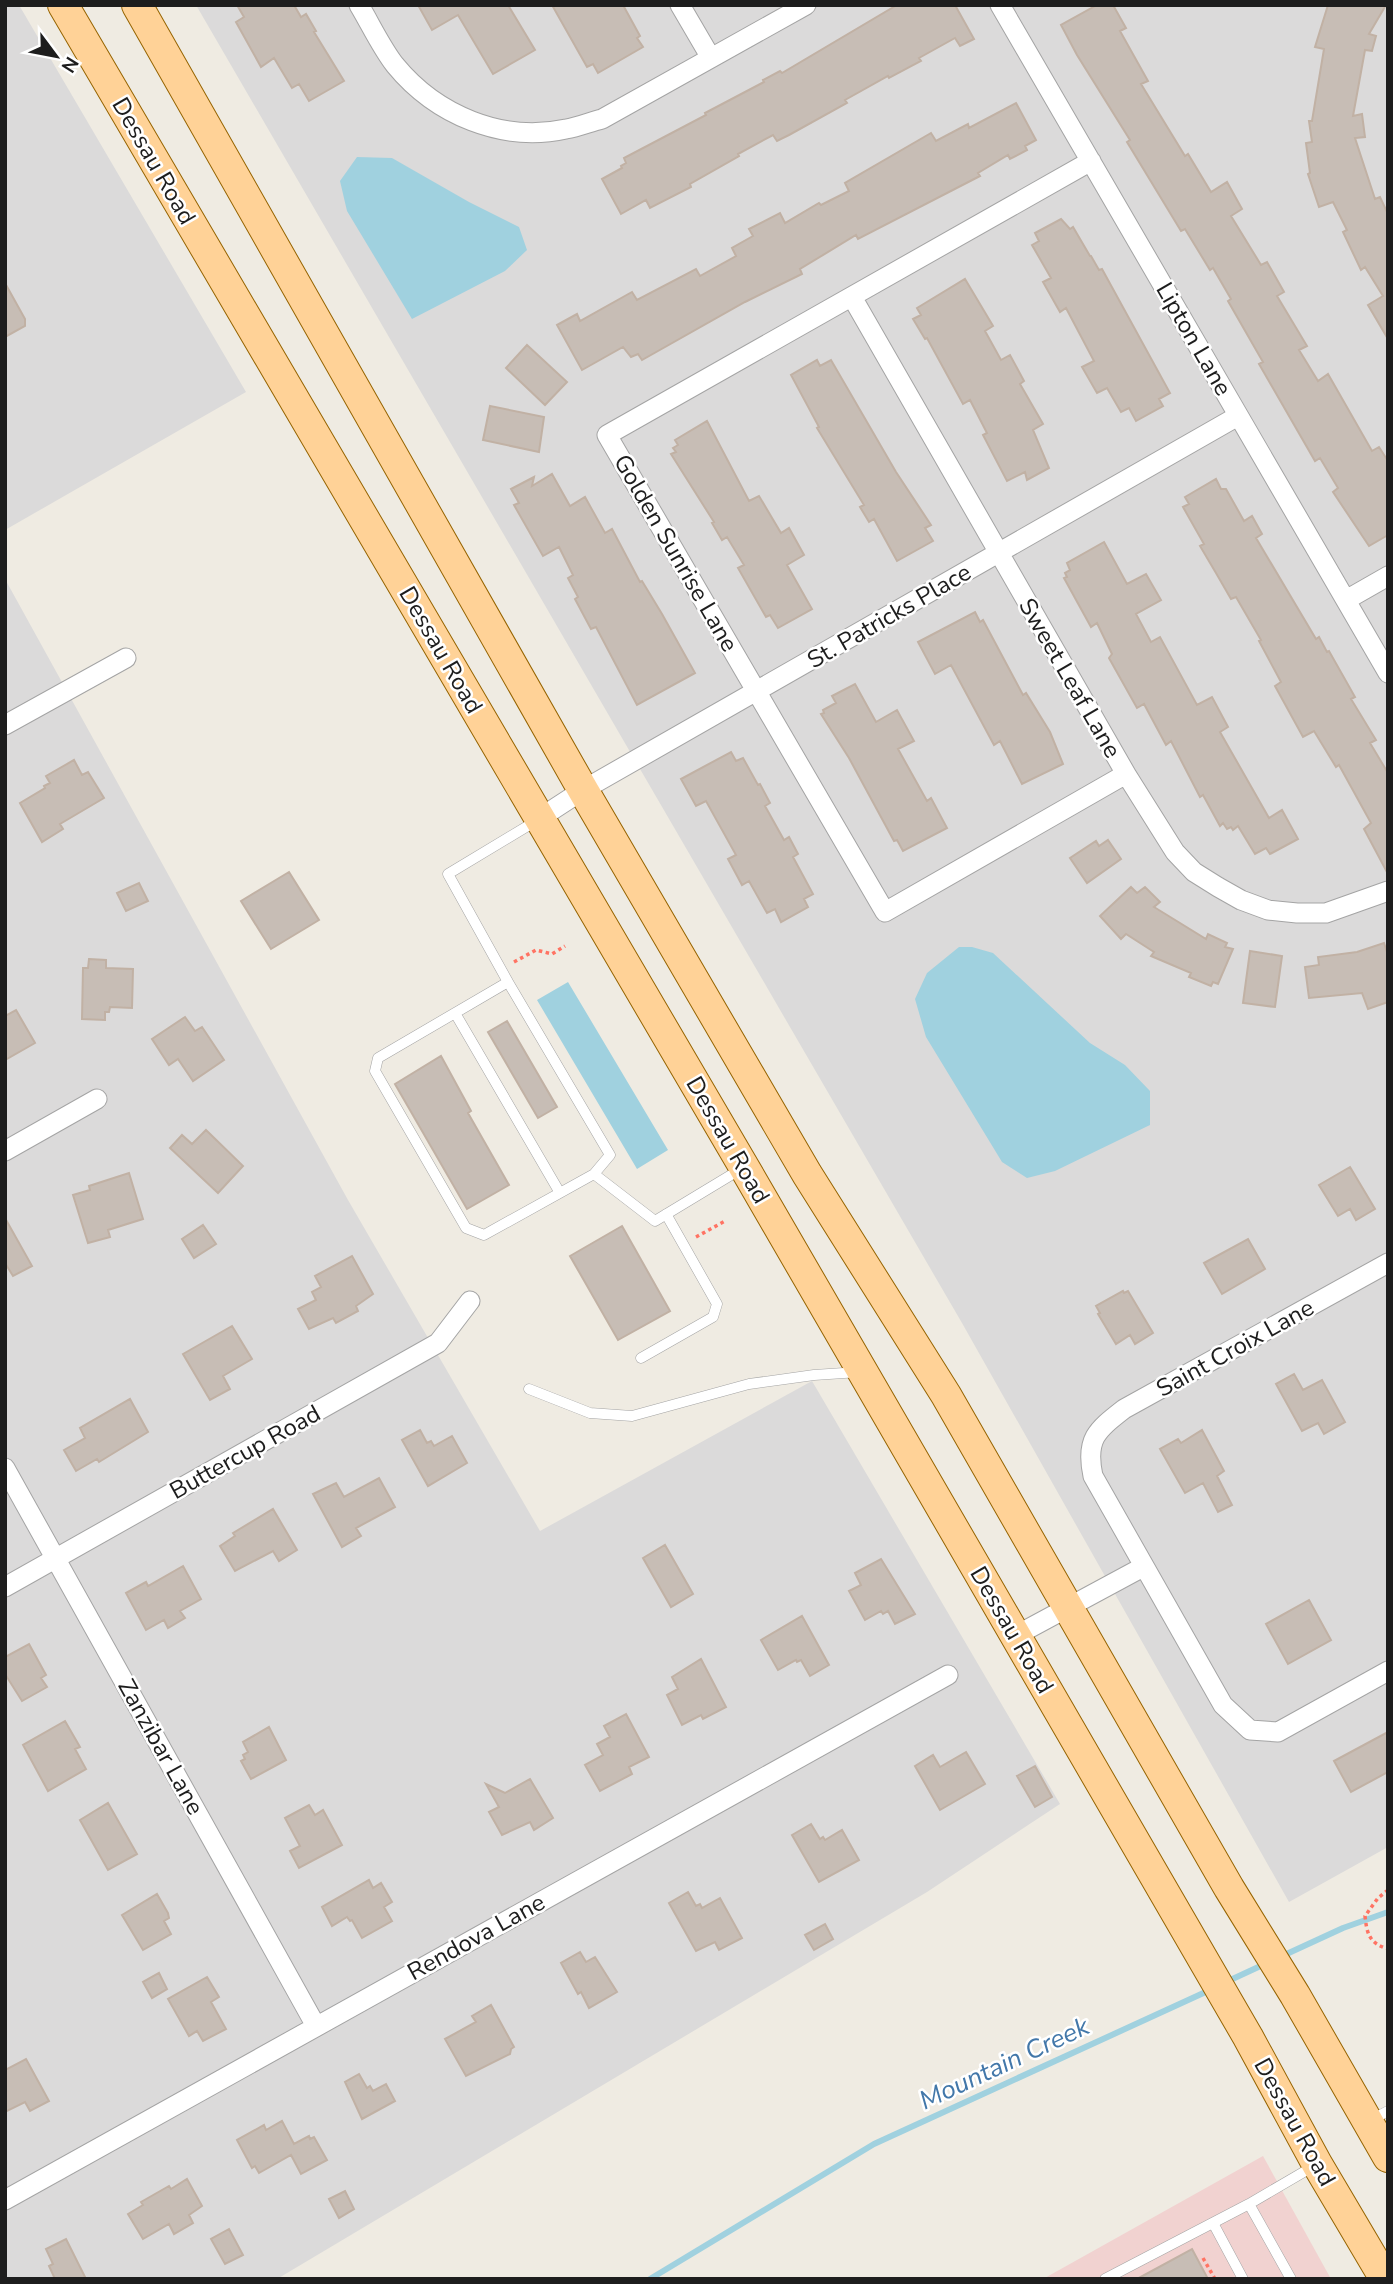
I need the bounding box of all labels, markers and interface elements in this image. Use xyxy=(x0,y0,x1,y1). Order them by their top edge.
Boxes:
north arrow xyxy=(21,21,91,91)
text: N xyxy=(55,52,84,77)
street label: Dessau Road xyxy=(105,92,203,230)
street label: Lipton Lane xyxy=(1149,276,1239,402)
street label: Golden Sunrise Lane xyxy=(606,448,746,658)
street label: St. Patricks Place xyxy=(801,556,977,676)
street label: Dessau Road xyxy=(392,581,490,719)
street label: Sweet Leaf Lane xyxy=(1011,592,1129,764)
street label: Dessau Road xyxy=(679,1071,777,1209)
street label: Saint Croix Lane xyxy=(1150,1291,1320,1405)
street label: Buttercup Road xyxy=(164,1397,326,1507)
street label: Dessau Road xyxy=(963,1561,1061,1699)
street label: Zanzibar Lane xyxy=(111,1673,211,1821)
street label: Rendova Lane xyxy=(402,1886,550,1988)
water label: Mountain Creek xyxy=(914,2008,1096,2118)
street label: Dessau Road xyxy=(1247,2052,1343,2192)

